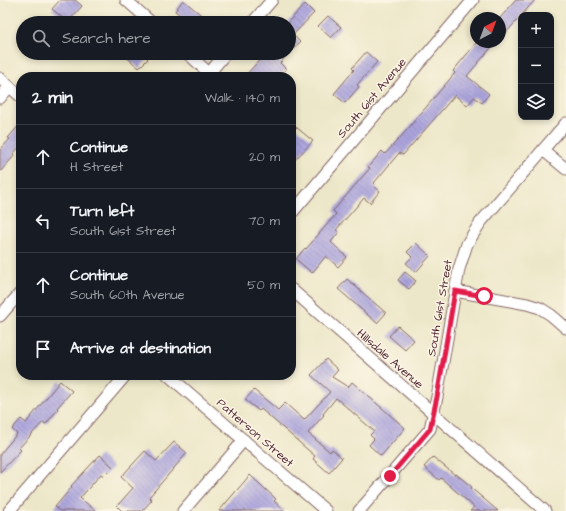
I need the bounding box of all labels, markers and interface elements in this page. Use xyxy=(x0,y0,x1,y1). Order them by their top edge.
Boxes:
north arrow xyxy=(470,12,506,48)
map controls xyxy=(518,12,554,120)
button: + xyxy=(518,12,554,48)
search box xyxy=(16,16,296,60)
icon: search xyxy=(30,27,52,49)
text: Search here xyxy=(62,28,151,49)
button: − xyxy=(518,48,554,84)
street label: South 61st Avenue xyxy=(333,54,411,142)
button: layers xyxy=(518,84,554,120)
text: 2 min xyxy=(32,86,73,110)
text: Walk · 140 m xyxy=(205,89,280,107)
text: Continue xyxy=(70,137,128,158)
icon: ahead xyxy=(32,146,54,168)
text: 20 m xyxy=(249,148,280,166)
text: H Street xyxy=(70,158,123,176)
text: Turn left xyxy=(70,201,134,222)
icon: left xyxy=(32,210,54,232)
text: 70 m xyxy=(248,212,280,230)
text: South 61st Street xyxy=(70,222,176,240)
street label: South 61st Street xyxy=(423,258,457,358)
text: Continue xyxy=(70,265,128,286)
icon: ahead xyxy=(32,274,54,296)
text: 50 m xyxy=(247,276,280,294)
text: South 60th Avenue xyxy=(70,286,185,304)
route start xyxy=(475,287,493,305)
street label: Hillsdale Avenue xyxy=(353,325,427,393)
icon: arrive xyxy=(32,338,54,360)
text: Arrive at destination xyxy=(70,338,211,359)
street label: Patterson Street xyxy=(213,395,297,471)
route end xyxy=(381,467,399,485)

